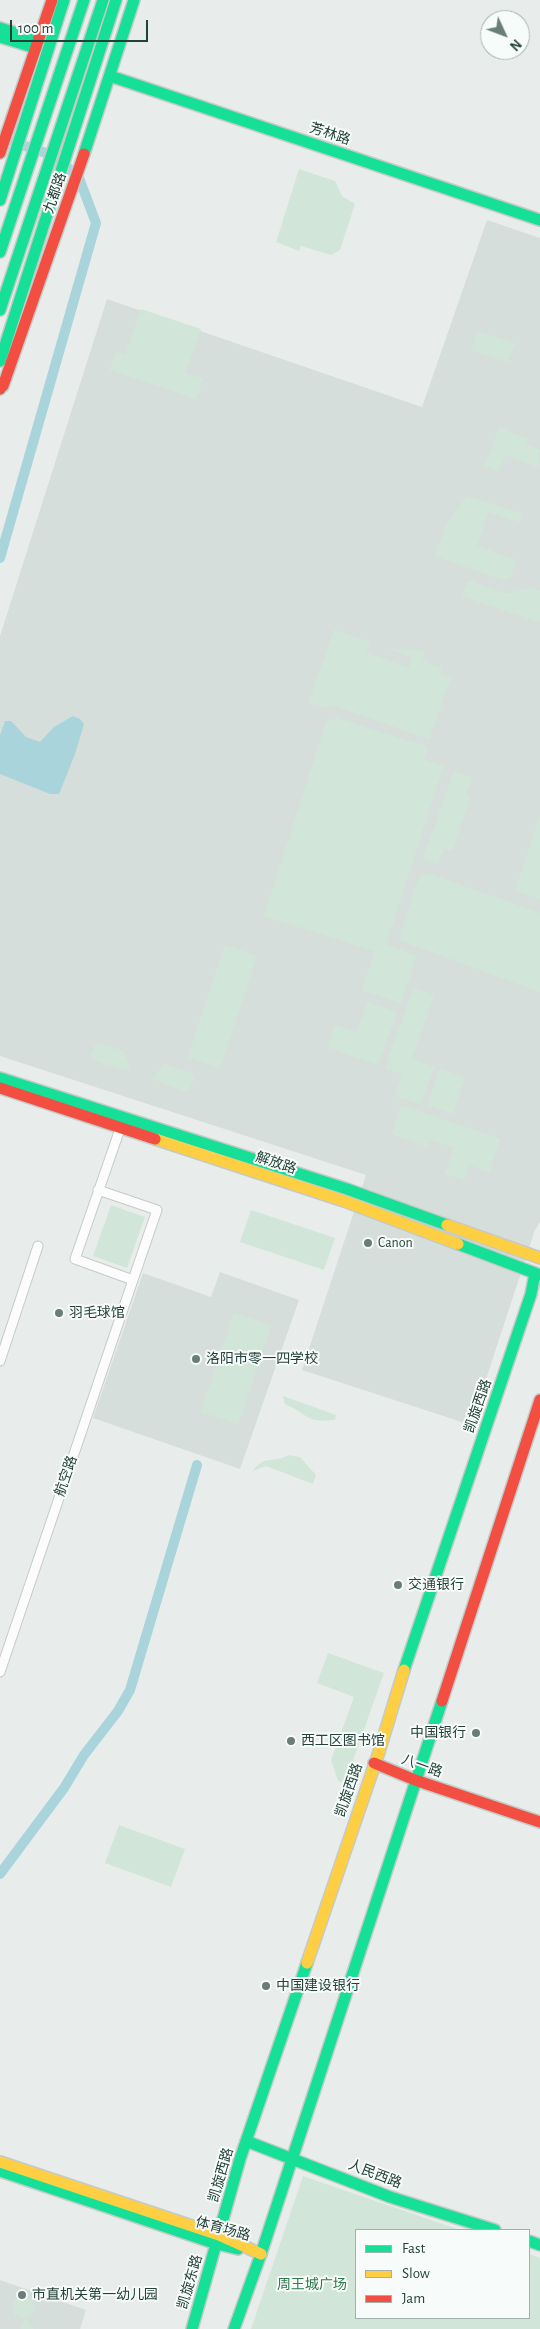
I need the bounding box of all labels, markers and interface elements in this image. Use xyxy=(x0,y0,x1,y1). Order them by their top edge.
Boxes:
scale bar xyxy=(12,10,150,42)
north arrow xyxy=(480,10,530,60)
text: 100 m xyxy=(18,21,53,36)
text: N xyxy=(507,36,524,53)
street label: 芳林路 xyxy=(307,120,353,148)
street label: 九都路 xyxy=(40,170,70,216)
street label: 解放路 xyxy=(253,1149,299,1177)
place label: Canon xyxy=(378,1235,413,1251)
marker: Canon xyxy=(362,1237,374,1249)
place label: 羽毛球馆 xyxy=(69,1305,125,1321)
marker: 羽毛球馆 xyxy=(53,1307,65,1319)
place label: 洛阳市零一四学校 xyxy=(206,1351,318,1367)
marker: 洛阳市零一四学校 xyxy=(190,1353,202,1365)
street label: 凯旋西路 xyxy=(461,1377,495,1435)
street label: 航空路 xyxy=(51,1453,81,1499)
place label: 交通银行 xyxy=(408,1577,464,1593)
marker: 交通银行 xyxy=(392,1579,404,1591)
place label: 中国银行 xyxy=(410,1725,466,1741)
marker: 中国银行 xyxy=(470,1727,482,1739)
place label: 西工区图书馆 xyxy=(301,1733,385,1749)
marker: 西工区图书馆 xyxy=(285,1735,297,1747)
street label: 八一路 xyxy=(399,1751,445,1781)
street label: 凯旋西路 xyxy=(332,1761,366,1819)
place label: 中国建设银行 xyxy=(276,1978,360,1994)
marker: 中国建设银行 xyxy=(260,1980,272,1992)
street label: 凯旋西路 xyxy=(205,2146,237,2204)
street label: 人民西路 xyxy=(346,2156,404,2192)
street label: 体育场路 xyxy=(194,2214,252,2244)
legend xyxy=(355,2229,530,2319)
text: Fast xyxy=(402,2241,425,2256)
street label: 凯旋东路 xyxy=(174,2253,206,2311)
text: Slow xyxy=(402,2266,430,2281)
park label: 周王城广场 xyxy=(277,2277,347,2293)
place label: 市直机关第一幼儿园 xyxy=(32,2287,158,2303)
marker: 市直机关第一幼儿园 xyxy=(16,2289,28,2301)
text: Jam xyxy=(402,2291,425,2306)

